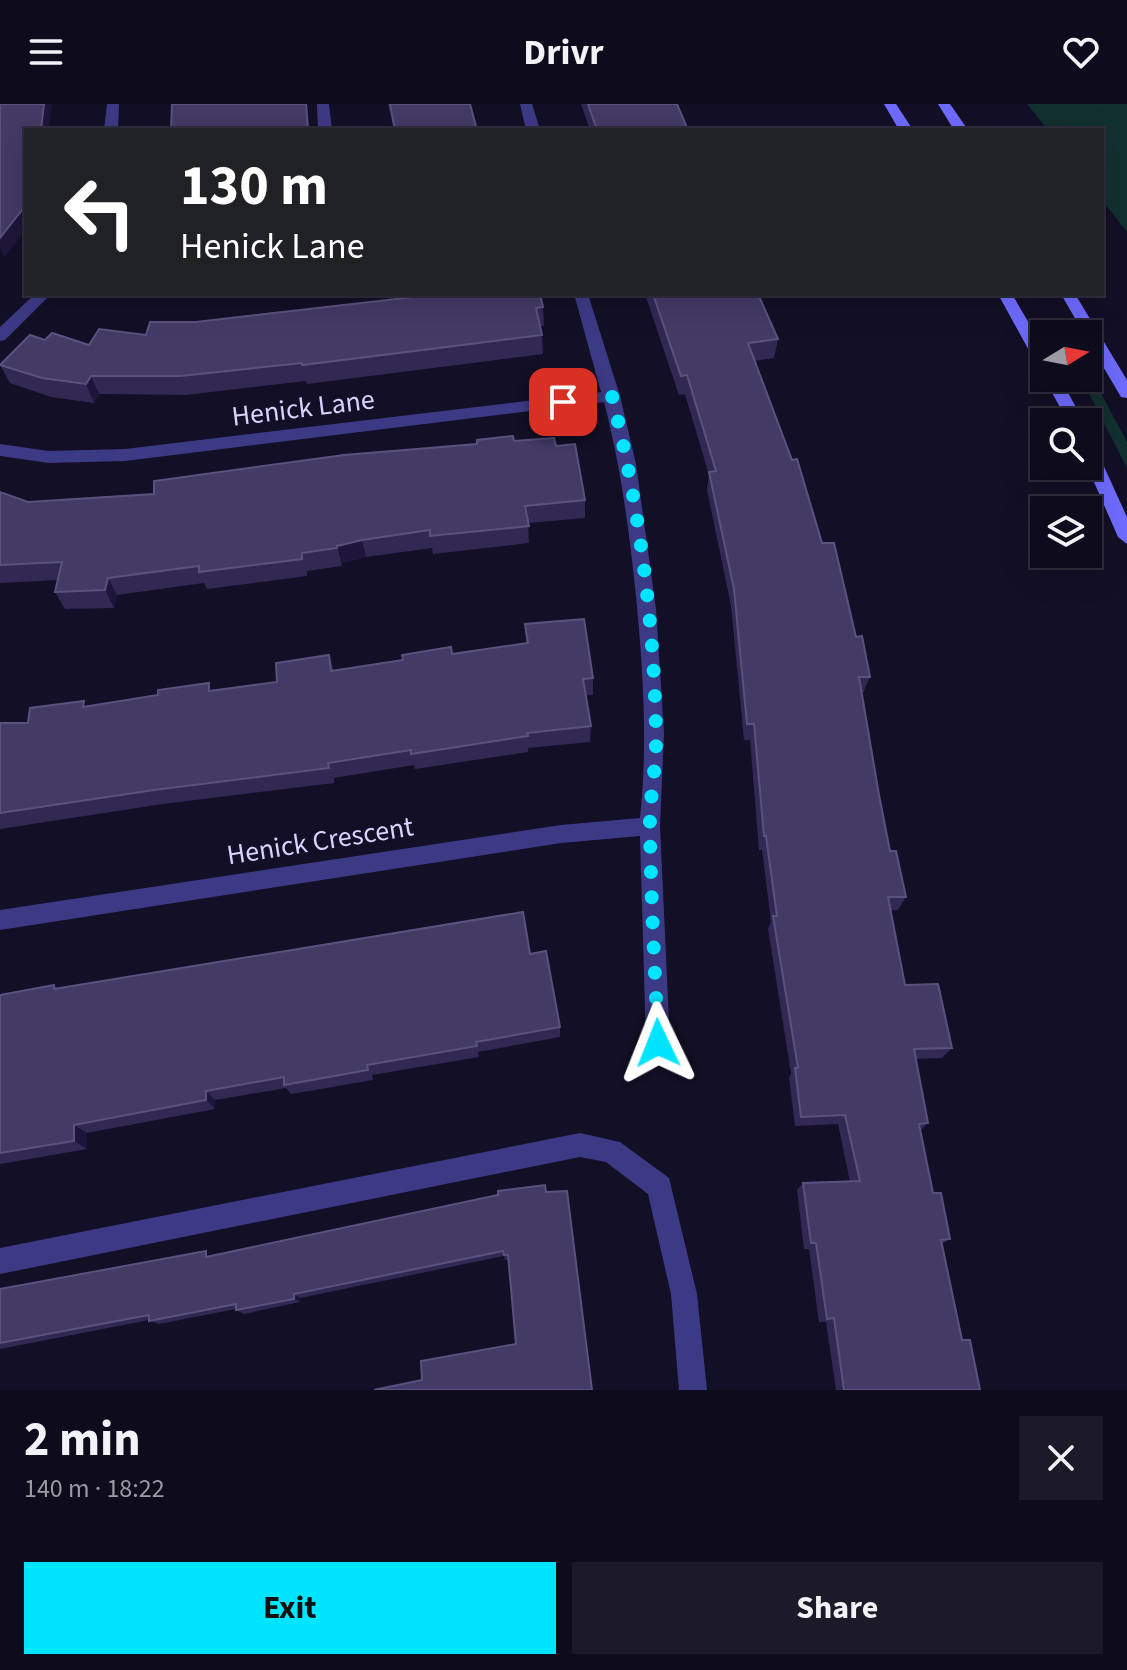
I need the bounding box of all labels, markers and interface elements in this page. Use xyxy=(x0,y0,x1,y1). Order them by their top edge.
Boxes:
text: Drivr xyxy=(523,27,604,78)
icon: menu xyxy=(24,30,68,74)
icon: heart xyxy=(1059,30,1103,74)
text: 130 m xyxy=(180,147,328,226)
icon: left xyxy=(48,160,152,264)
text: Henick Lane xyxy=(180,221,365,272)
north arrow xyxy=(1030,320,1102,392)
map controls xyxy=(1030,320,1102,568)
pin xyxy=(529,368,597,436)
street label: Henick Lane xyxy=(229,379,377,437)
icon: arrive xyxy=(541,380,585,424)
button: search xyxy=(1030,408,1102,480)
button: layers xyxy=(1030,496,1102,568)
street label: Henick Crescent xyxy=(224,806,417,875)
position arrow xyxy=(616,1001,700,1085)
text: 2 min xyxy=(24,1406,141,1474)
button: close xyxy=(1019,1416,1103,1500)
text: 140 m · 18:22 xyxy=(24,1470,165,1507)
button: Exit xyxy=(24,1562,556,1654)
button: Share xyxy=(572,1562,1103,1654)

